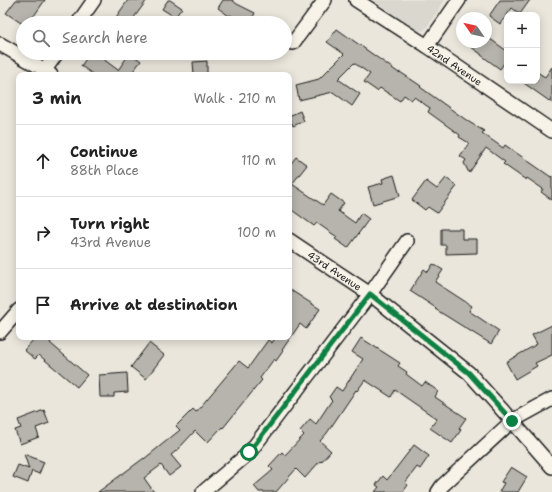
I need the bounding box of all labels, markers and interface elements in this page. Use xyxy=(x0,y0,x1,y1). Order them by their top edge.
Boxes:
north arrow xyxy=(456,12,492,48)
map controls xyxy=(504,12,540,84)
button: + xyxy=(504,12,540,48)
search box xyxy=(16,16,292,60)
icon: search xyxy=(30,27,52,49)
text: Search here xyxy=(62,28,148,48)
street label: 42nd Avenue xyxy=(424,42,485,89)
button: − xyxy=(504,48,540,84)
text: 3 min xyxy=(32,87,82,109)
text: Walk · 210 m xyxy=(194,90,276,107)
text: Continue xyxy=(70,142,138,162)
icon: ahead xyxy=(32,150,54,172)
text: 110 m xyxy=(241,152,276,169)
text: 88th Place xyxy=(70,162,139,179)
text: Turn right xyxy=(70,214,150,234)
icon: right xyxy=(32,222,54,244)
text: 100 m xyxy=(237,224,276,241)
text: 43rd Avenue xyxy=(70,234,151,251)
street label: 43rd Avenue xyxy=(305,248,364,294)
icon: arrive xyxy=(32,294,54,316)
text: Arrive at destination xyxy=(70,295,238,315)
route end xyxy=(503,412,521,430)
route start xyxy=(240,443,258,461)

